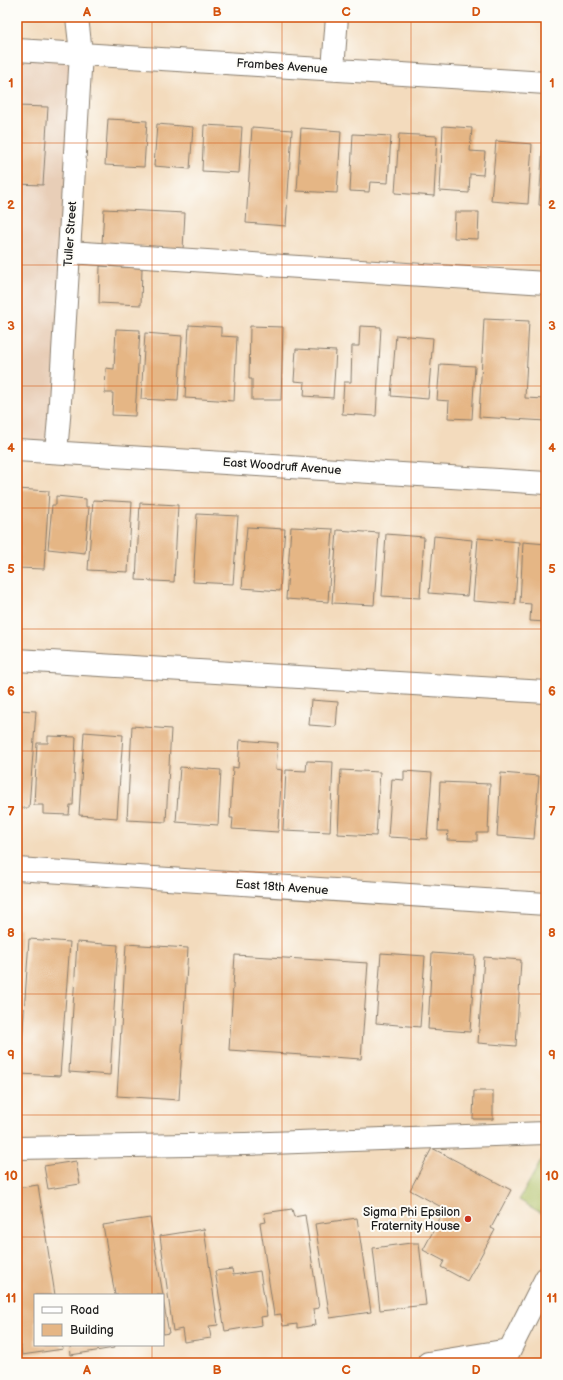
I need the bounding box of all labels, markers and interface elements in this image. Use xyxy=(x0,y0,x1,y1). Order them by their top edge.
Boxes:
text: A xyxy=(82,4,91,20)
text: B xyxy=(212,4,222,20)
text: C xyxy=(341,4,351,20)
text: D xyxy=(471,4,481,20)
street label: Frambes Avenue xyxy=(236,56,328,77)
text: 1 xyxy=(8,75,14,91)
text: 1 xyxy=(549,75,555,91)
text: 2 xyxy=(7,197,15,213)
text: 2 xyxy=(548,197,556,213)
street label: Tuller Street xyxy=(61,200,80,267)
text: 3 xyxy=(7,318,15,334)
text: 3 xyxy=(548,318,556,334)
text: 4 xyxy=(7,440,15,456)
text: 4 xyxy=(548,440,556,456)
street label: East Woodruff Avenue xyxy=(222,455,342,478)
text: 5 xyxy=(7,561,15,577)
text: 5 xyxy=(548,561,556,577)
text: 6 xyxy=(7,683,15,699)
text: 6 xyxy=(548,683,556,699)
text: 7 xyxy=(7,804,15,820)
text: 7 xyxy=(548,804,556,820)
street label: East 18th Avenue xyxy=(235,877,329,898)
text: 8 xyxy=(7,925,15,941)
text: 8 xyxy=(548,925,556,941)
text: 9 xyxy=(7,1047,15,1063)
text: 9 xyxy=(548,1047,556,1063)
text: 10 xyxy=(4,1168,18,1184)
text: 10 xyxy=(545,1168,559,1184)
place label: Sigma Phi Epsilon Fraternity House xyxy=(363,1205,460,1234)
marker: Sigma Phi Epsilon Fraternity House xyxy=(463,1214,473,1224)
text: 11 xyxy=(6,1290,16,1306)
text: 11 xyxy=(547,1290,557,1306)
legend xyxy=(34,1294,164,1346)
text: Road xyxy=(70,1303,99,1318)
text: Building xyxy=(70,1323,114,1338)
text: A xyxy=(82,1362,91,1378)
text: B xyxy=(212,1362,222,1378)
text: C xyxy=(341,1362,351,1378)
text: D xyxy=(471,1362,481,1378)

